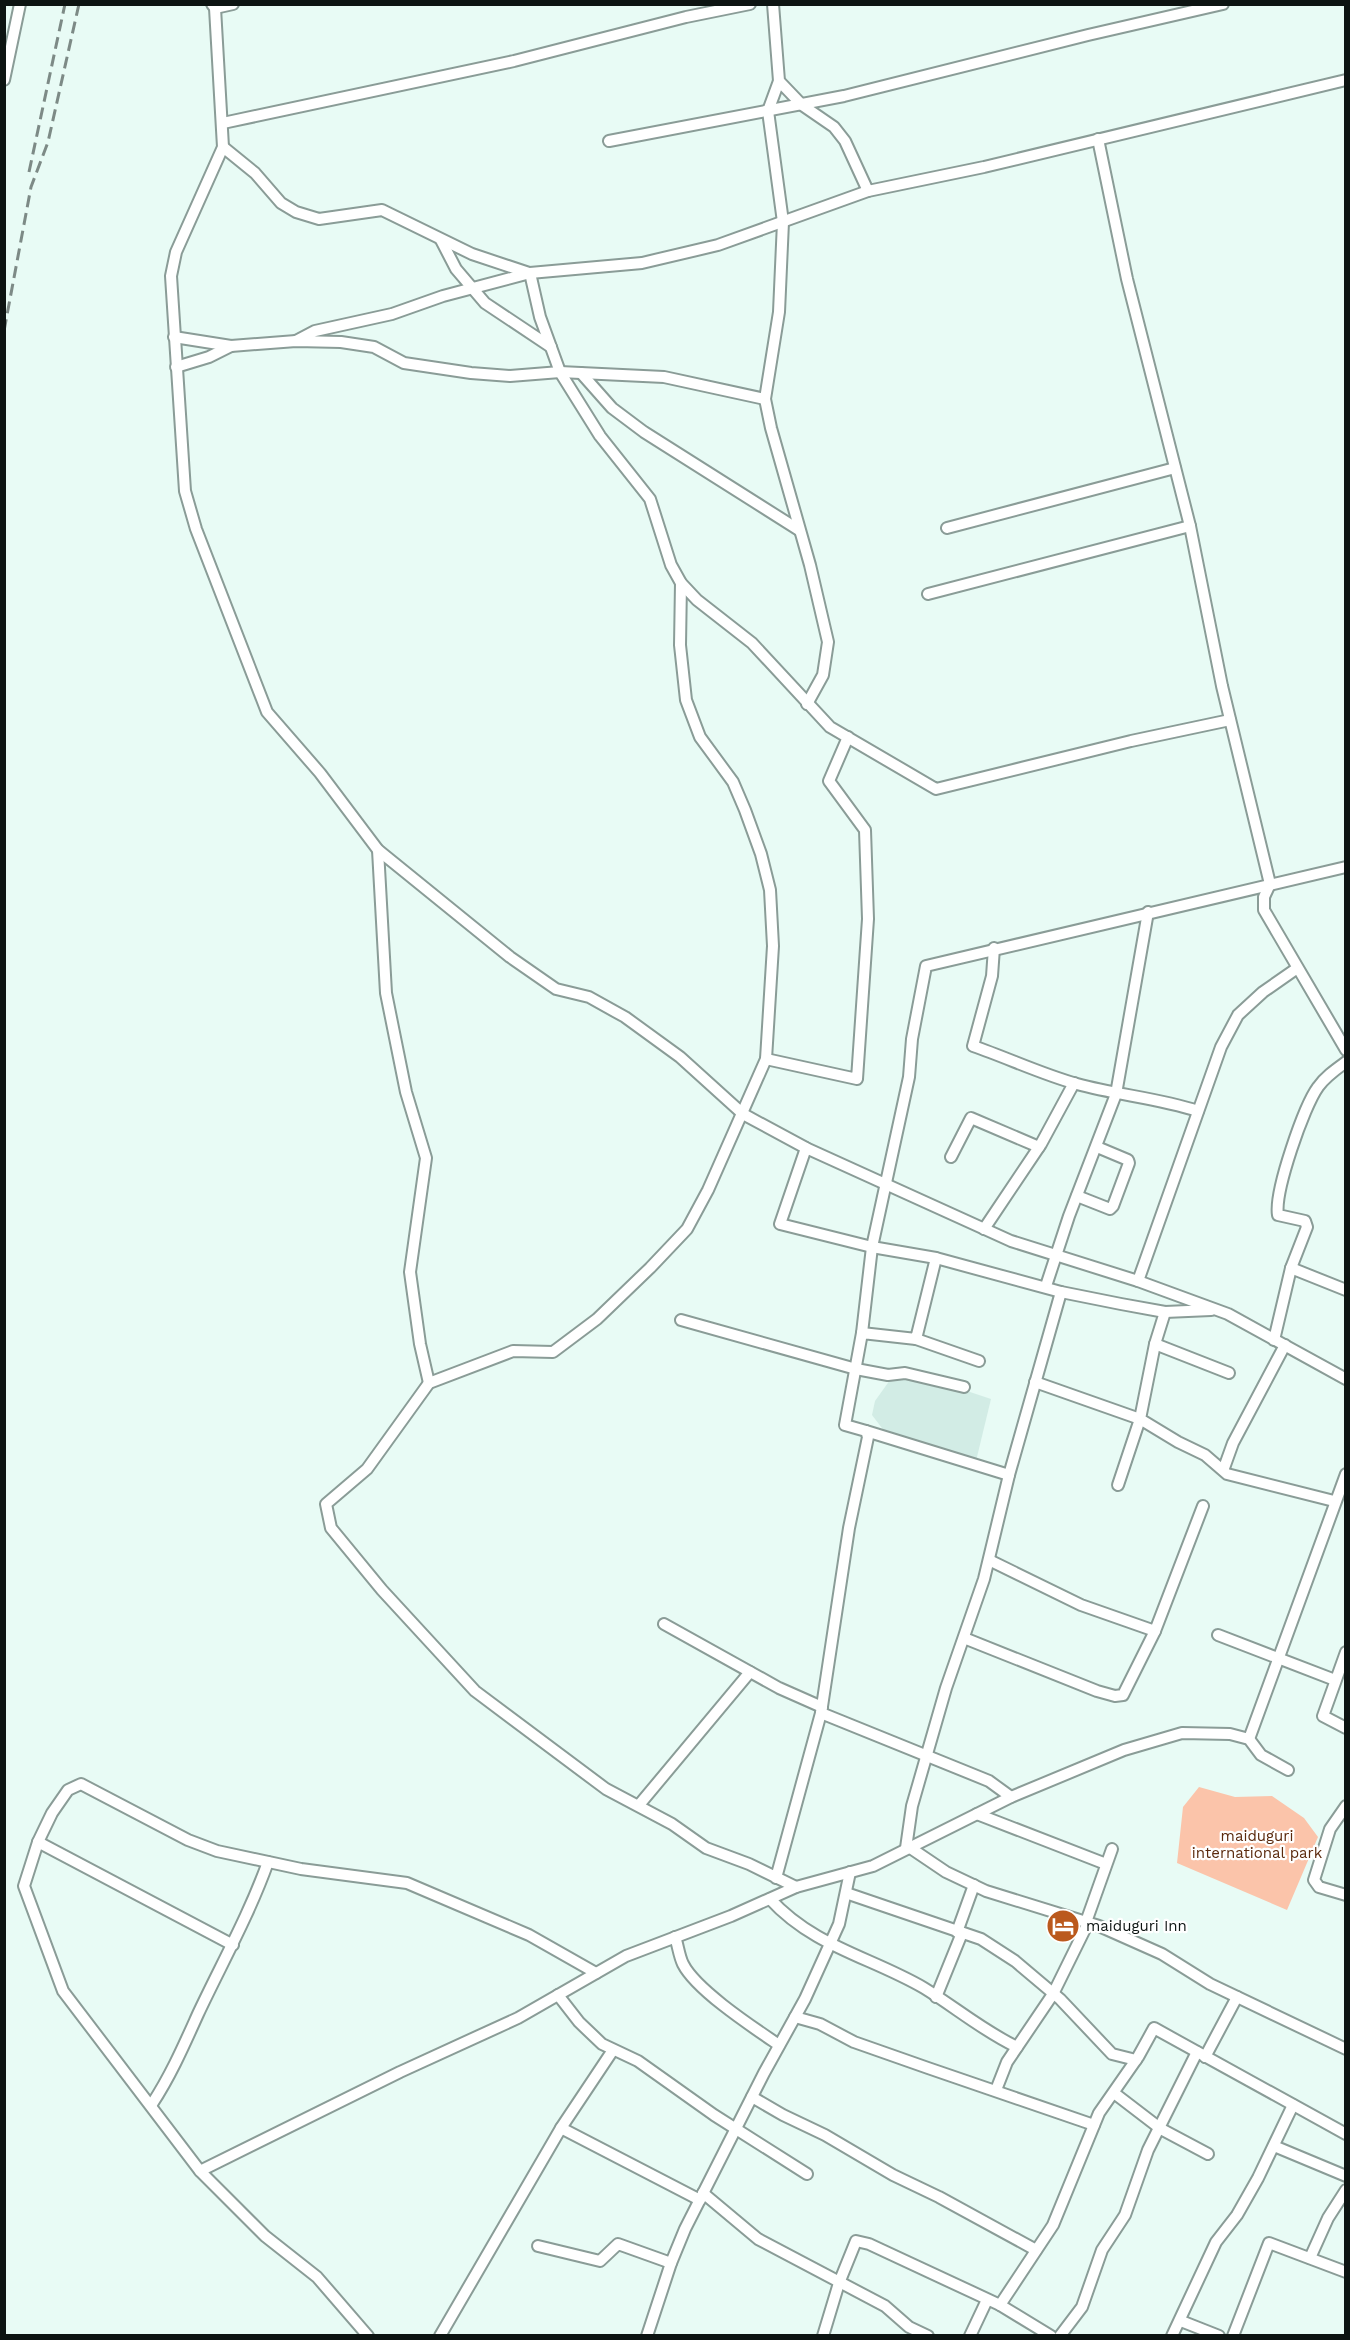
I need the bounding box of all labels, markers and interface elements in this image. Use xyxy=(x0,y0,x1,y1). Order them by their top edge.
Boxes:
park label: maiduguri international park xyxy=(1192,1827,1323,1862)
hotel icon: maiduguri Inn xyxy=(1045,1908,1081,1944)
place label: maiduguri Inn xyxy=(1086,1917,1187,1935)

